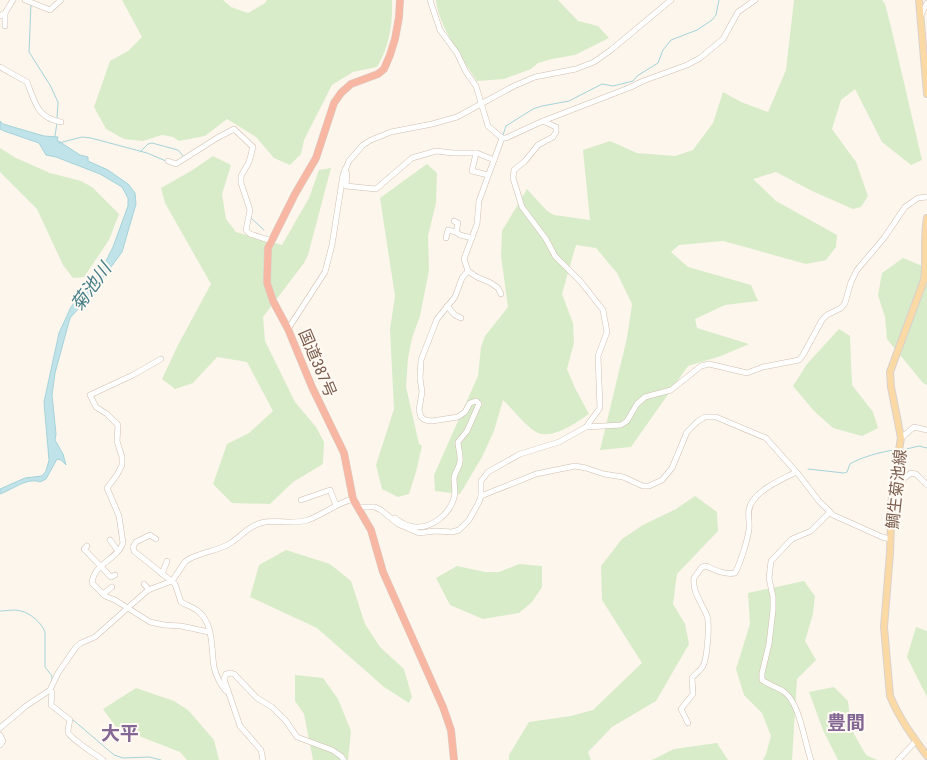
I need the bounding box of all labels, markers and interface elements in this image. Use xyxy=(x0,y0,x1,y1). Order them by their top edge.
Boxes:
water label: 菊池川 xyxy=(66,257,116,315)
street label: 国道387号 xyxy=(295,326,340,400)
street label: 鯛生菊池線 xyxy=(883,448,910,530)
district label: 豊間 xyxy=(827,711,865,734)
district label: 大平 xyxy=(101,722,139,745)

